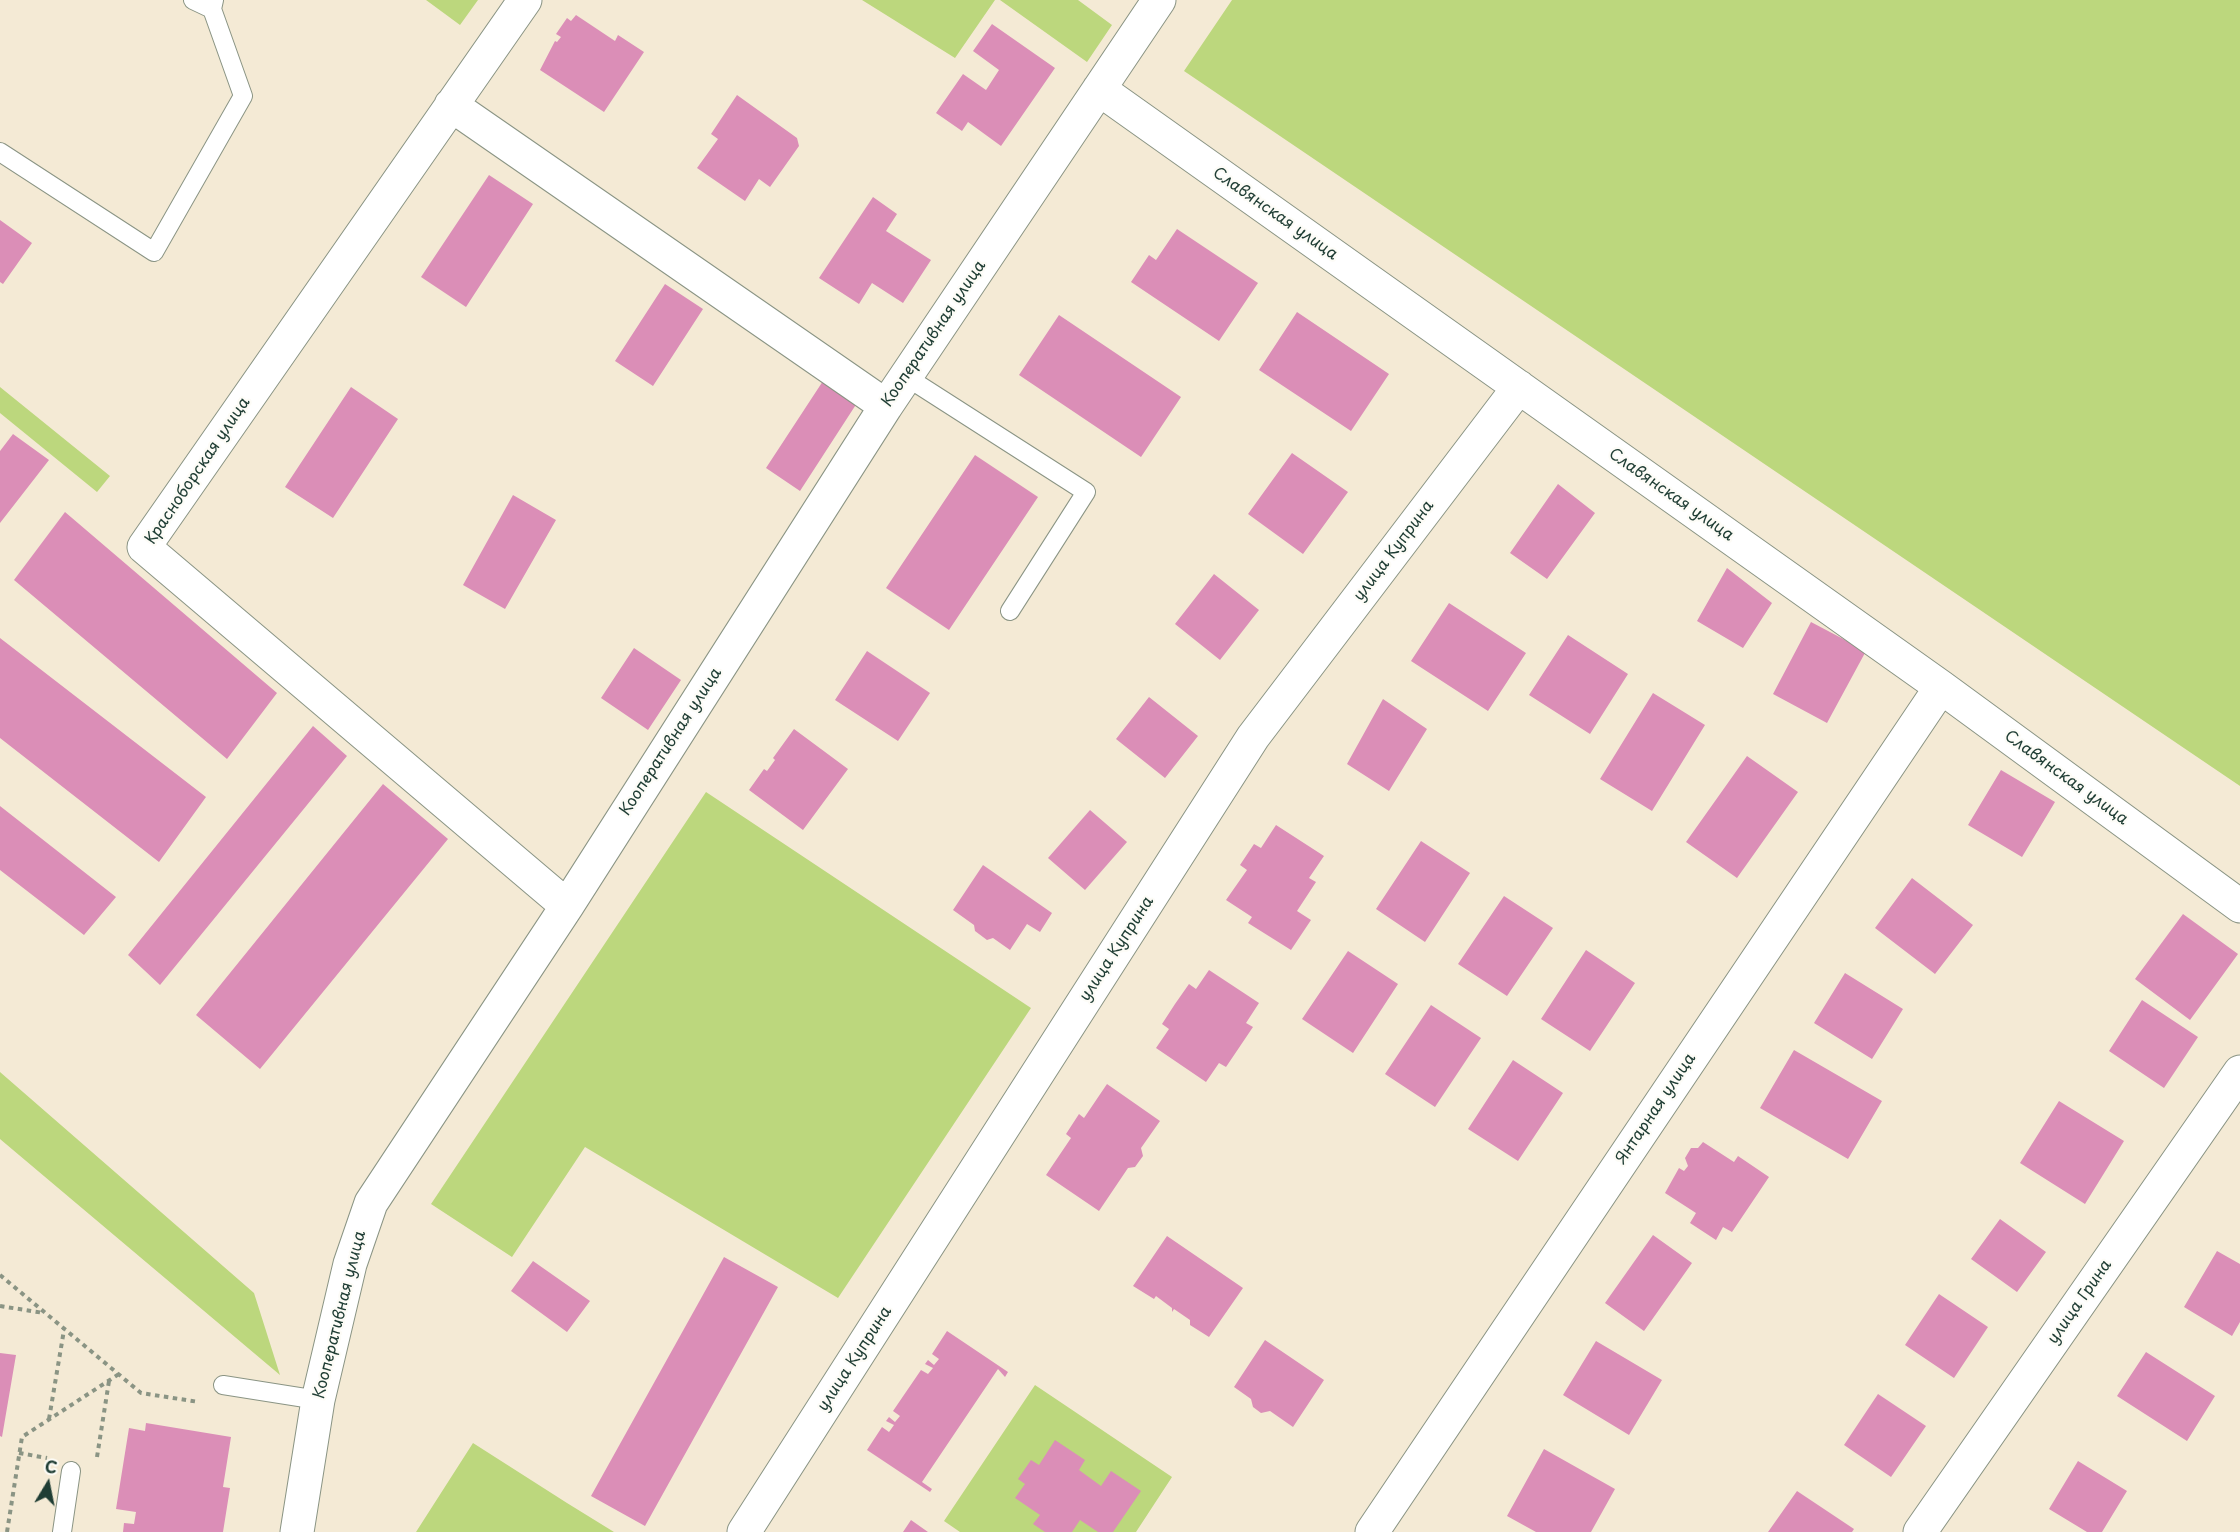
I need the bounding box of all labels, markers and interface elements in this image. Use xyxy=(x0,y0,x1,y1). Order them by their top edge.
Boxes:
street label: Славянская улица xyxy=(1209,164,1341,264)
street label: Кооперативная улица xyxy=(878,257,990,411)
street label: Красноборская улица xyxy=(142,394,254,548)
street label: Славянская улица xyxy=(1605,445,1737,545)
street label: улица Куприна xyxy=(1350,497,1438,605)
street label: Кооперативная улица xyxy=(616,664,726,820)
street label: Славянская улица xyxy=(2000,727,2132,829)
street label: улица Куприна xyxy=(1076,893,1158,1005)
street label: Янтарная улица xyxy=(1612,1050,1700,1168)
street label: Кооперативная улица xyxy=(310,1229,370,1401)
street label: улица Грина xyxy=(2044,1256,2116,1348)
street label: улица Куприна xyxy=(814,1303,896,1415)
text: С xyxy=(43,1453,59,1479)
north arrow xyxy=(18,1454,78,1514)

